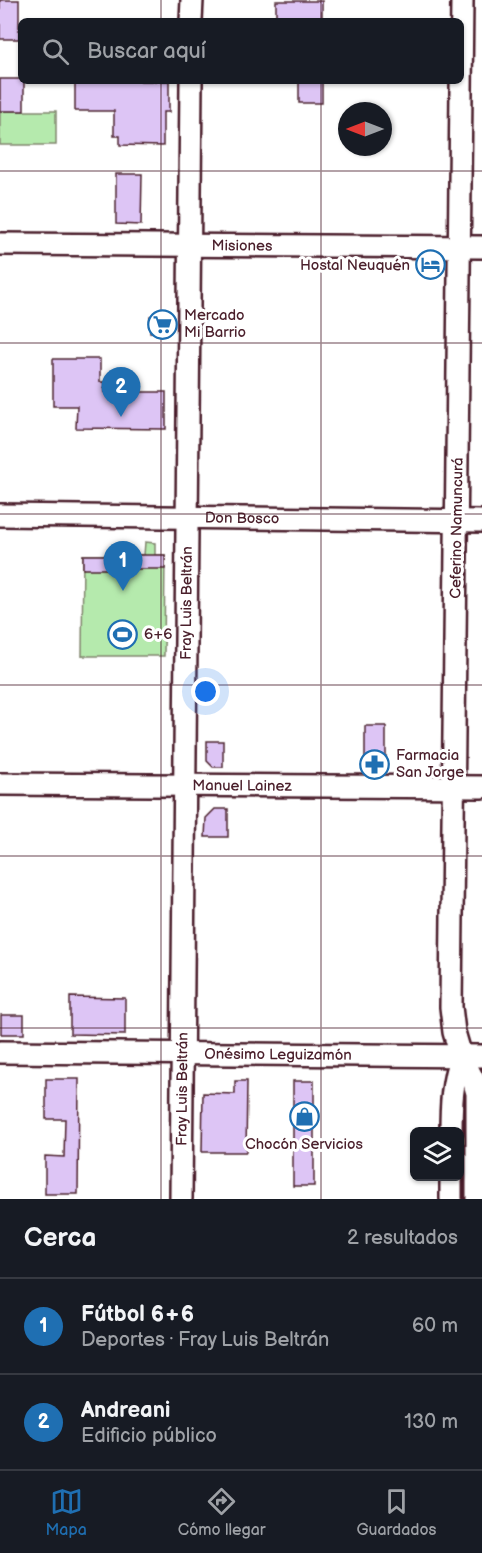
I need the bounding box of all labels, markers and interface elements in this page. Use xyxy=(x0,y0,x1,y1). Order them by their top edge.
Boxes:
search box xyxy=(18,18,464,84)
icon: search xyxy=(39,35,72,68)
text: Buscar aquí xyxy=(87,38,206,65)
north arrow xyxy=(338,102,392,156)
street label: Misiones xyxy=(212,236,273,255)
hotel icon: Hostal Neuquén xyxy=(415,249,447,281)
place label: Hostal Neuquén xyxy=(300,256,410,275)
place label: Mercado Mi Barrio xyxy=(184,306,246,342)
supermarket icon: Mercado Mi Barrio xyxy=(147,308,179,340)
pin: 2 xyxy=(102,368,140,417)
street label: Ceferino Namuncurá xyxy=(446,457,468,599)
street label: Don Bosco xyxy=(205,508,279,528)
pin: 1 xyxy=(104,542,142,591)
street label: Fray Luis Beltrán xyxy=(176,546,196,660)
sports icon: 6+6 xyxy=(107,618,139,650)
place label: 6+6 xyxy=(144,625,172,644)
your location xyxy=(191,677,220,706)
place label: Farmacia San Jorge xyxy=(396,746,464,782)
pharmacy icon: Farmacia San Jorge xyxy=(359,748,391,780)
street label: Manuel Lainez xyxy=(192,776,293,795)
street label: Fray Luis Beltrán xyxy=(172,1032,192,1146)
street label: Onésimo Leguizamón xyxy=(204,1044,352,1064)
shop icon: Chocón Servicios xyxy=(288,1101,320,1133)
map controls xyxy=(410,1127,464,1181)
button: layers xyxy=(410,1127,464,1181)
place label: Chocón Servicios xyxy=(245,1135,363,1154)
text: Cerca xyxy=(24,1223,96,1254)
text: 2 resultados xyxy=(347,1226,458,1250)
text: Fútbol 6+6 xyxy=(81,1301,194,1328)
text: 1 xyxy=(39,1314,48,1338)
text: 60 m xyxy=(412,1314,458,1338)
text: Deportes · Fray Luis Beltrán xyxy=(81,1328,329,1352)
text: Andreani xyxy=(81,1397,170,1424)
text: 2 xyxy=(38,1410,49,1434)
text: 130 m xyxy=(404,1410,458,1434)
text: Edificio público xyxy=(81,1424,217,1448)
tab: Mapa xyxy=(46,1485,87,1540)
tab: Cómo llegar xyxy=(178,1485,266,1540)
tab: Guardados xyxy=(357,1485,436,1540)

